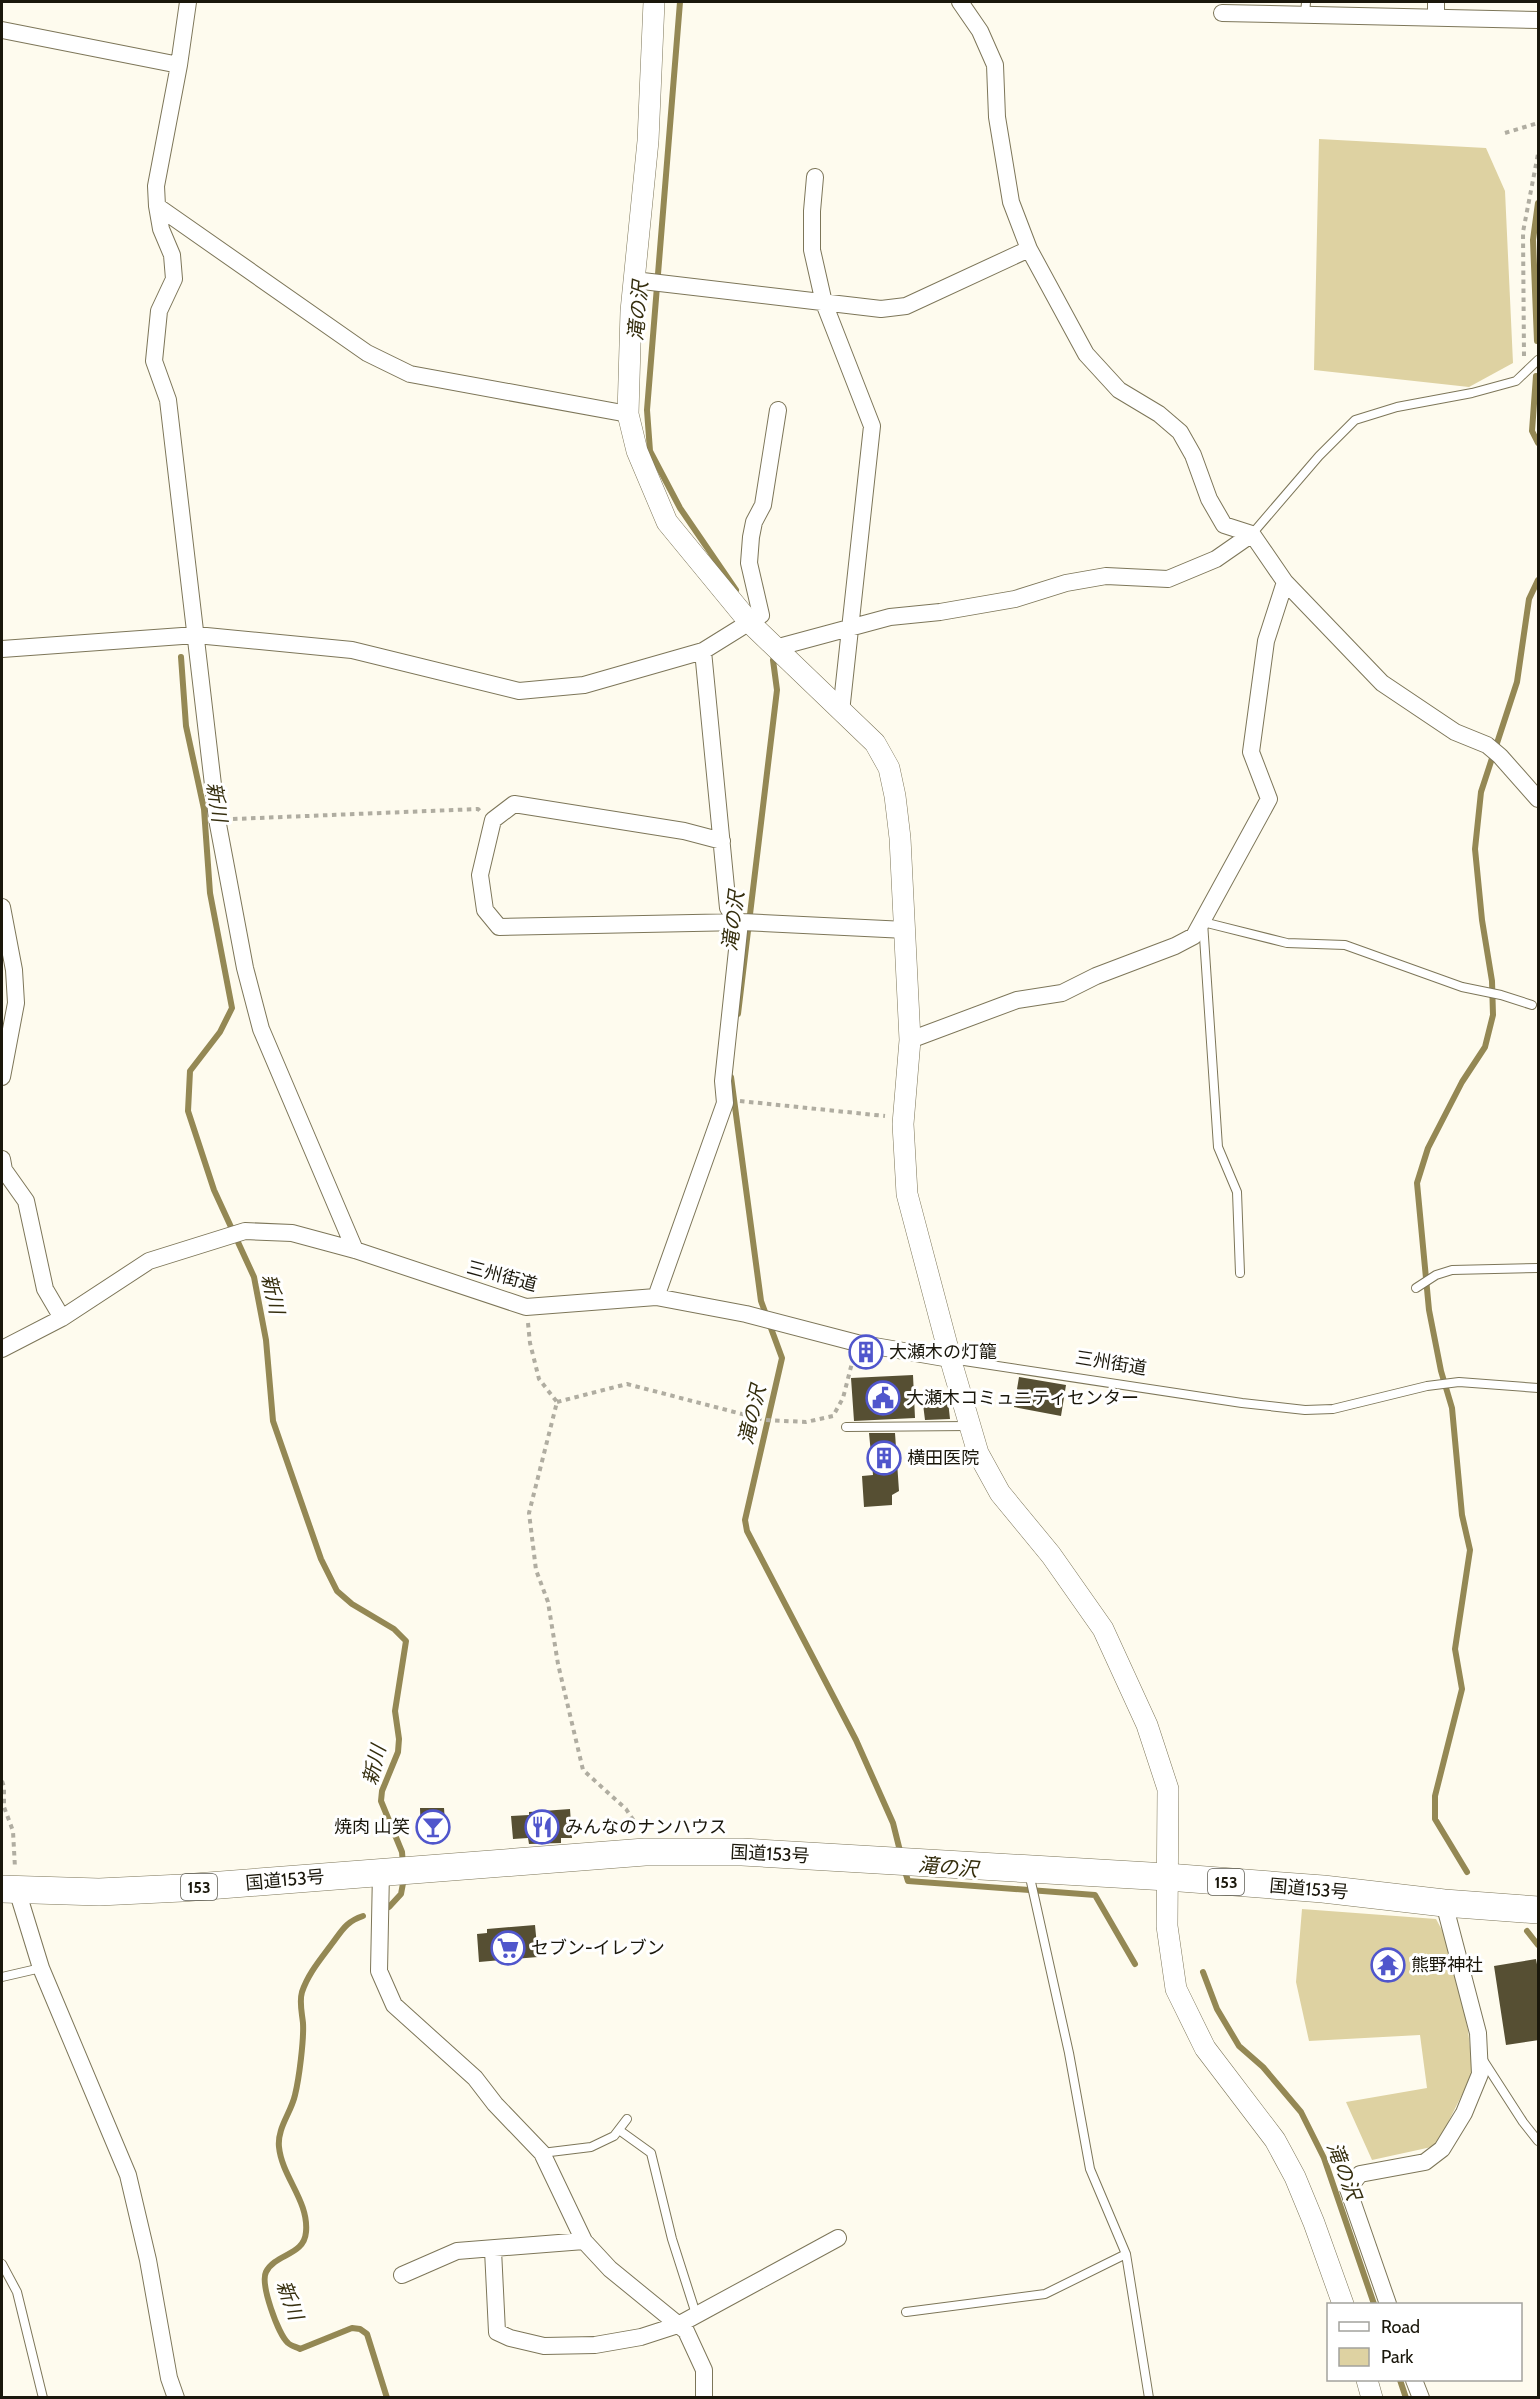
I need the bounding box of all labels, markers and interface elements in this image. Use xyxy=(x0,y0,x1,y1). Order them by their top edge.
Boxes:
water label: 滝の沢 xyxy=(623,277,653,342)
water label: 新川 xyxy=(202,780,232,826)
water label: 滝の沢 xyxy=(717,887,749,952)
street label: 三州街道 xyxy=(464,1256,540,1296)
water label: 新川 xyxy=(257,1272,290,1318)
building icon: 大瀬木の灯籠 xyxy=(848,1334,884,1370)
place label: 大瀬木の灯籠 xyxy=(889,1341,997,1363)
street label: 三州街道 xyxy=(1074,1347,1148,1379)
water label: 滝の沢 xyxy=(734,1380,771,1447)
public building icon: 大瀬木コミュニティセンター xyxy=(865,1380,901,1416)
place label: 大瀬木コミュニティセンター xyxy=(906,1387,1139,1409)
building icon: 横田医院 xyxy=(866,1440,902,1476)
place label: 横田医院 xyxy=(907,1447,979,1469)
water label: 新川 xyxy=(358,1741,391,1787)
bar icon: 焼肉 山笑 xyxy=(415,1809,451,1845)
restaurant icon: みんなのナンハウス xyxy=(524,1809,560,1845)
place label: 焼肉 山笑 xyxy=(334,1816,410,1838)
place label: みんなのナンハウス xyxy=(565,1816,727,1838)
street label: 国道153号 xyxy=(730,1841,810,1867)
water label: 滝の沢 xyxy=(917,1852,982,1882)
street label: 国道153号 xyxy=(245,1866,325,1894)
road number: 153 xyxy=(1208,1869,1244,1895)
road number: 153 xyxy=(181,1874,217,1900)
street label: 国道153号 xyxy=(1269,1875,1349,1903)
supermarket icon: セブン-イレブン xyxy=(490,1930,526,1966)
place label: セブン-イレブン xyxy=(531,1937,665,1959)
temple icon: 熊野神社 xyxy=(1370,1947,1406,1983)
place label: 熊野神社 xyxy=(1411,1954,1483,1976)
water label: 滝の沢 xyxy=(1322,2139,1367,2206)
water label: 新川 xyxy=(272,2277,309,2325)
legend xyxy=(1327,2303,1522,2381)
text: Road xyxy=(1381,2316,1420,2338)
text: Park xyxy=(1381,2346,1414,2368)

